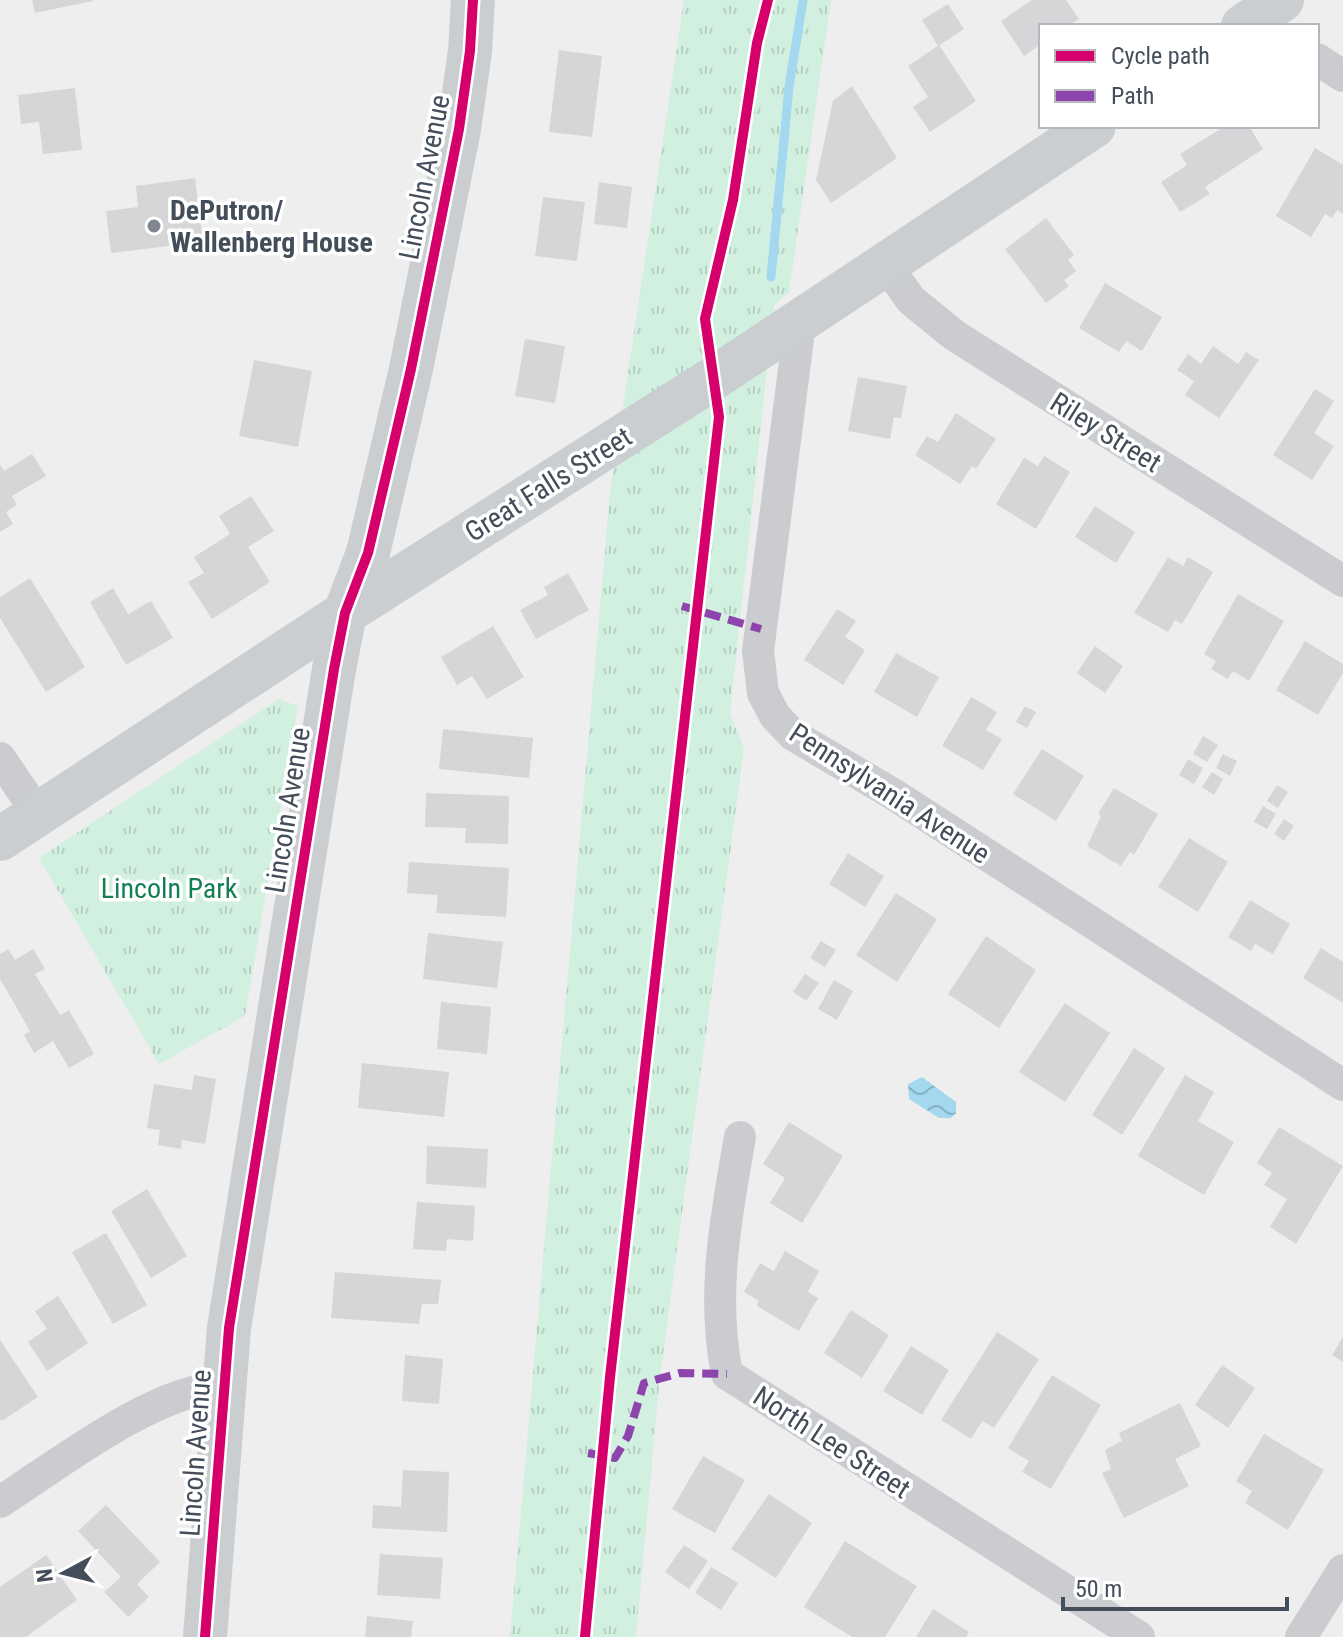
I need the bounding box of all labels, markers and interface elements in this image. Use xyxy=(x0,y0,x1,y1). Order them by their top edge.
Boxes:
legend xyxy=(1039,24,1319,128)
text: Cycle path xyxy=(1111,42,1210,70)
text: Path xyxy=(1111,82,1154,110)
street label: Lincoln Avenue xyxy=(392,92,457,262)
place label: DePutron/ Wallenberg House xyxy=(170,194,373,259)
marker: DePutron/ Wallenberg House xyxy=(145,217,163,235)
street label: Riley Street xyxy=(1044,385,1167,479)
street label: Great Falls Street xyxy=(459,420,638,549)
street label: Pennsylvania Avenue xyxy=(783,716,996,870)
street label: Lincoln Avenue xyxy=(258,725,317,895)
park label: Lincoln Park xyxy=(101,872,238,905)
street label: Lincoln Avenue xyxy=(173,1368,218,1538)
street label: North Lee Street xyxy=(747,1379,916,1505)
north arrow xyxy=(24,1533,104,1613)
scale bar xyxy=(1063,1561,1287,1611)
text: N xyxy=(31,1567,58,1584)
text: 50 m xyxy=(1075,1575,1122,1603)

